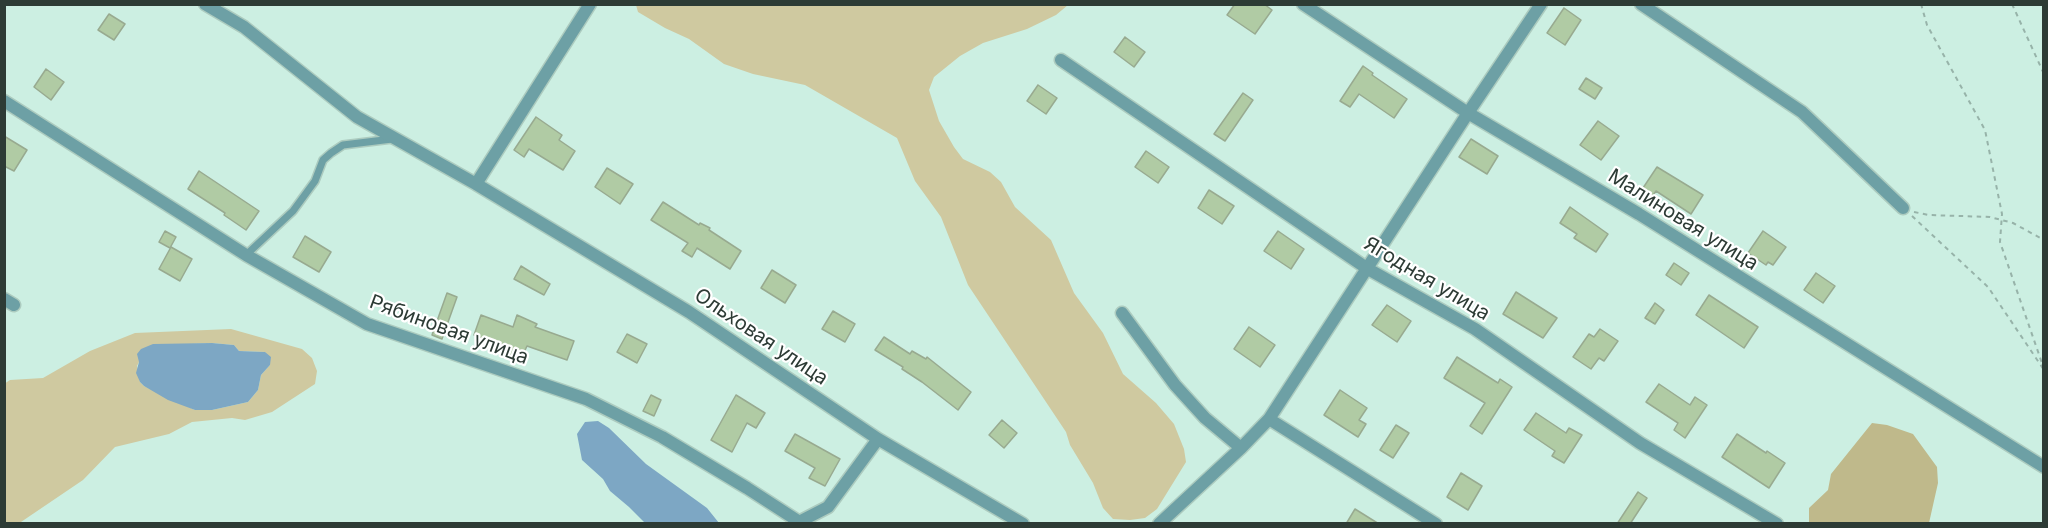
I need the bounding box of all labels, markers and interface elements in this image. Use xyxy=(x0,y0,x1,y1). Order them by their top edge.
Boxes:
street label: Малиновая улица xyxy=(1603,164,1763,276)
street label: Ягодная улица xyxy=(1360,232,1494,326)
street label: Ольховая улица xyxy=(690,283,832,391)
street label: Рябиновая улица xyxy=(366,290,532,370)

